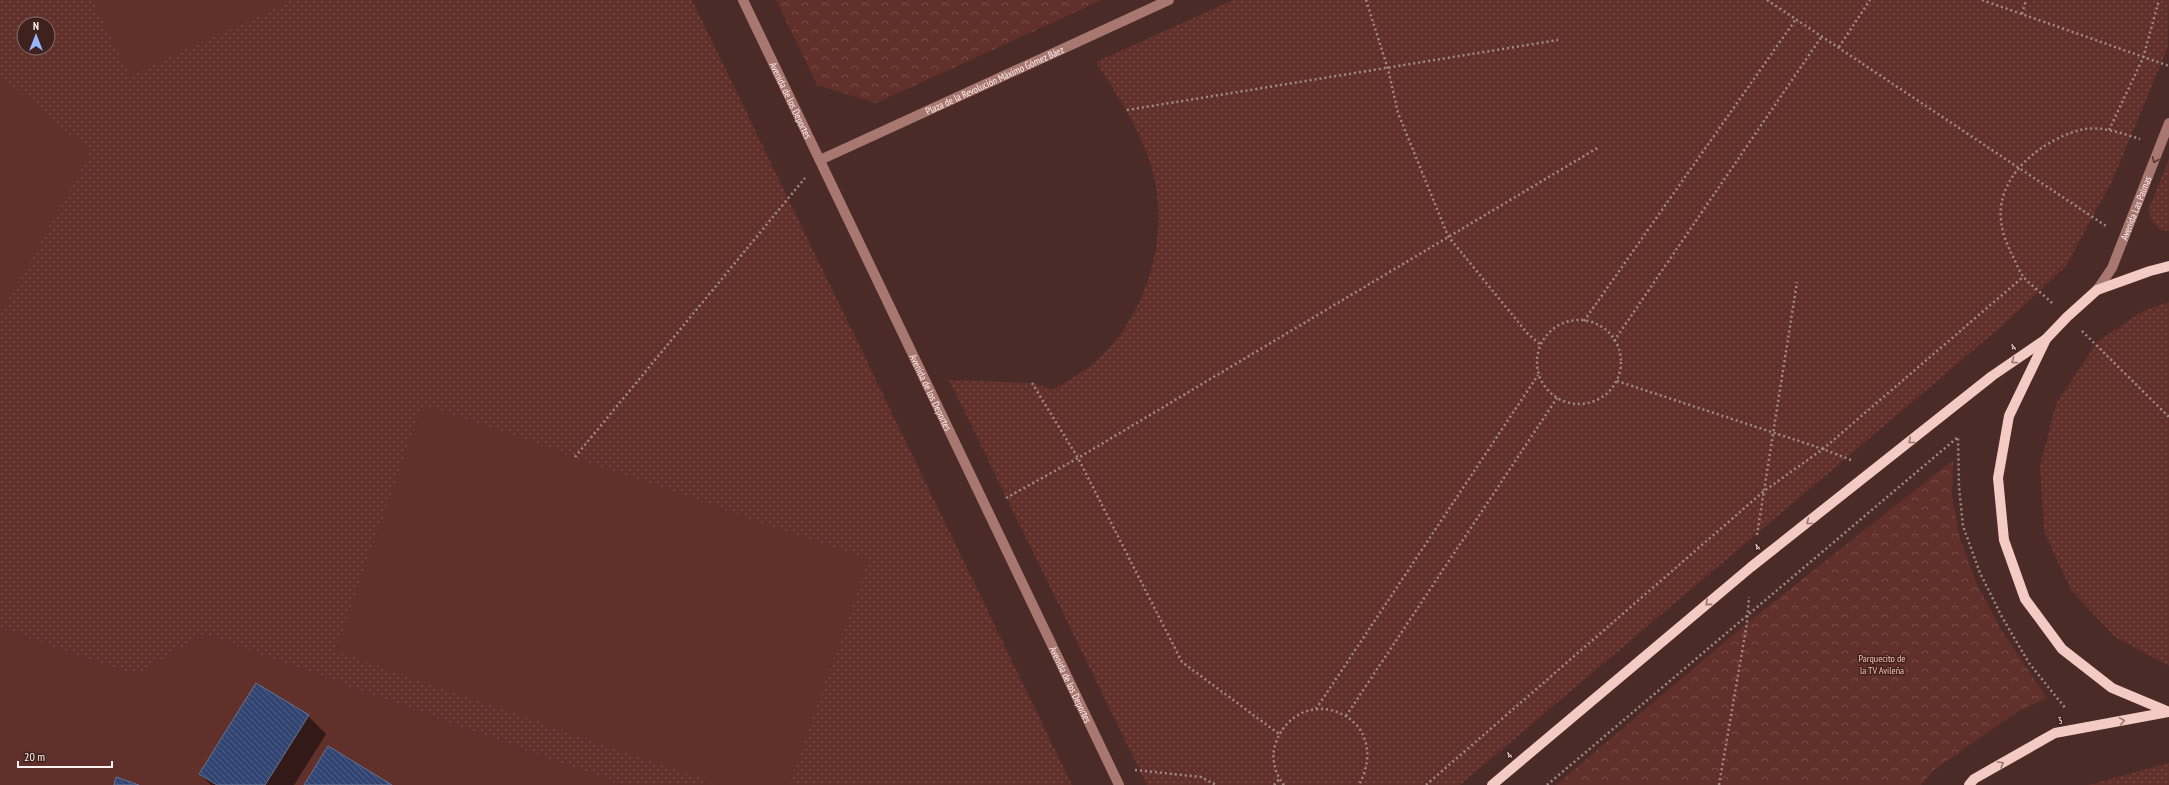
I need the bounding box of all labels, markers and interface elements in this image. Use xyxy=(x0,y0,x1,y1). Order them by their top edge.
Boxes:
north arrow xyxy=(16,16,56,56)
text: N xyxy=(33,19,39,33)
street label: Plaza de la Revolución Máximo Gómez Báez xyxy=(923,43,1066,118)
street label: Avenida de los Deportes xyxy=(767,60,815,141)
one-way arrow xyxy=(2152,156,2160,163)
street label: Avenida Las Palmas xyxy=(2118,174,2155,242)
street label: 4 xyxy=(2008,340,2019,354)
street label: Avenida de los Deportes xyxy=(907,352,955,434)
one-way arrow xyxy=(2011,356,2018,364)
one-way arrow xyxy=(1909,437,1916,444)
one-way arrow xyxy=(1807,517,1814,524)
street label: 4 xyxy=(1752,541,1763,554)
one-way arrow xyxy=(1706,599,1713,606)
street label: Avenida de los Deportes xyxy=(1047,644,1095,726)
park label: Parquecito de la TV Avileña xyxy=(1859,652,1906,677)
street label: 3 xyxy=(2057,714,2064,727)
one-way arrow xyxy=(2119,717,2125,726)
scale bar xyxy=(18,743,112,769)
text: 20 m xyxy=(24,749,45,764)
street label: 4 xyxy=(1503,749,1516,762)
one-way arrow xyxy=(1997,761,2004,768)

